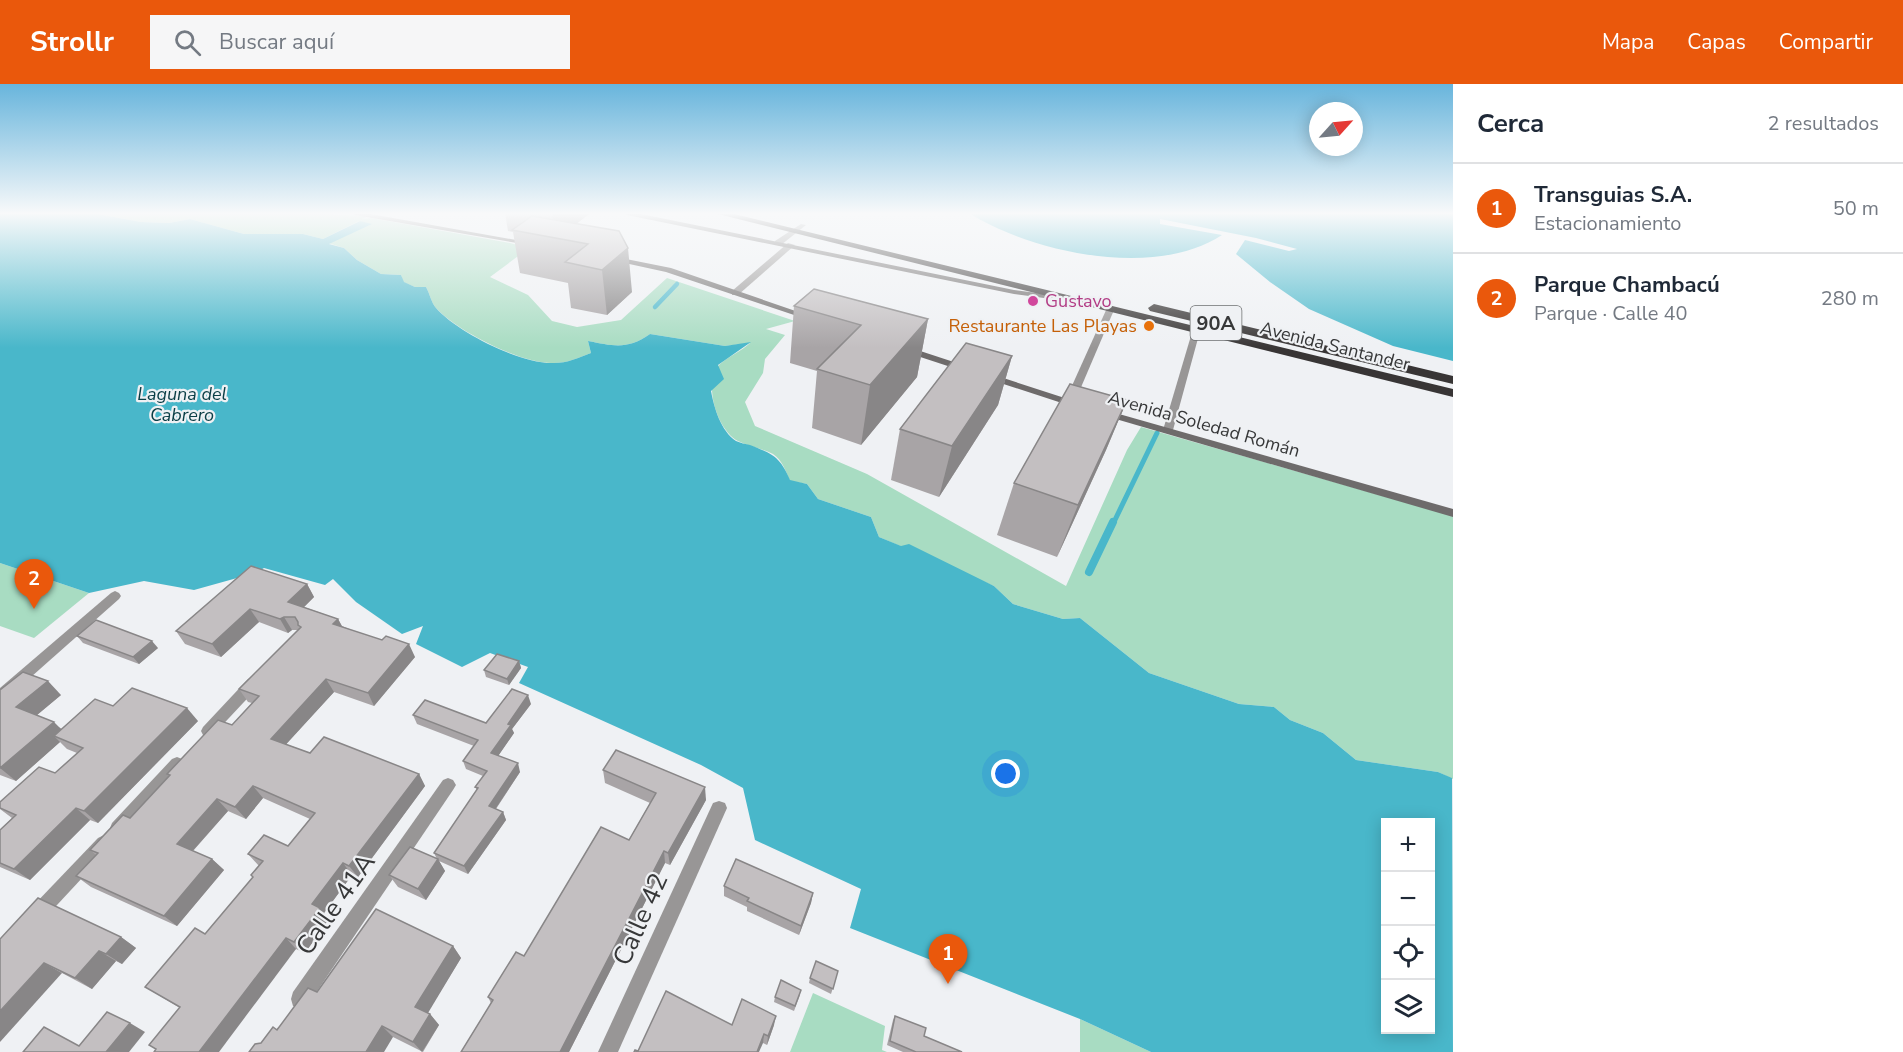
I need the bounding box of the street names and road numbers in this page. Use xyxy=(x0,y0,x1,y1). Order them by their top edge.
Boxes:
road number: 90A xyxy=(1190,306,1242,340)
street label: Avenida Santander xyxy=(1257,316,1413,376)
street label: Avenida Soledad Román xyxy=(1105,385,1303,463)
street label: Calle 41A xyxy=(288,846,383,962)
street label: Calle 42 xyxy=(605,867,676,971)

